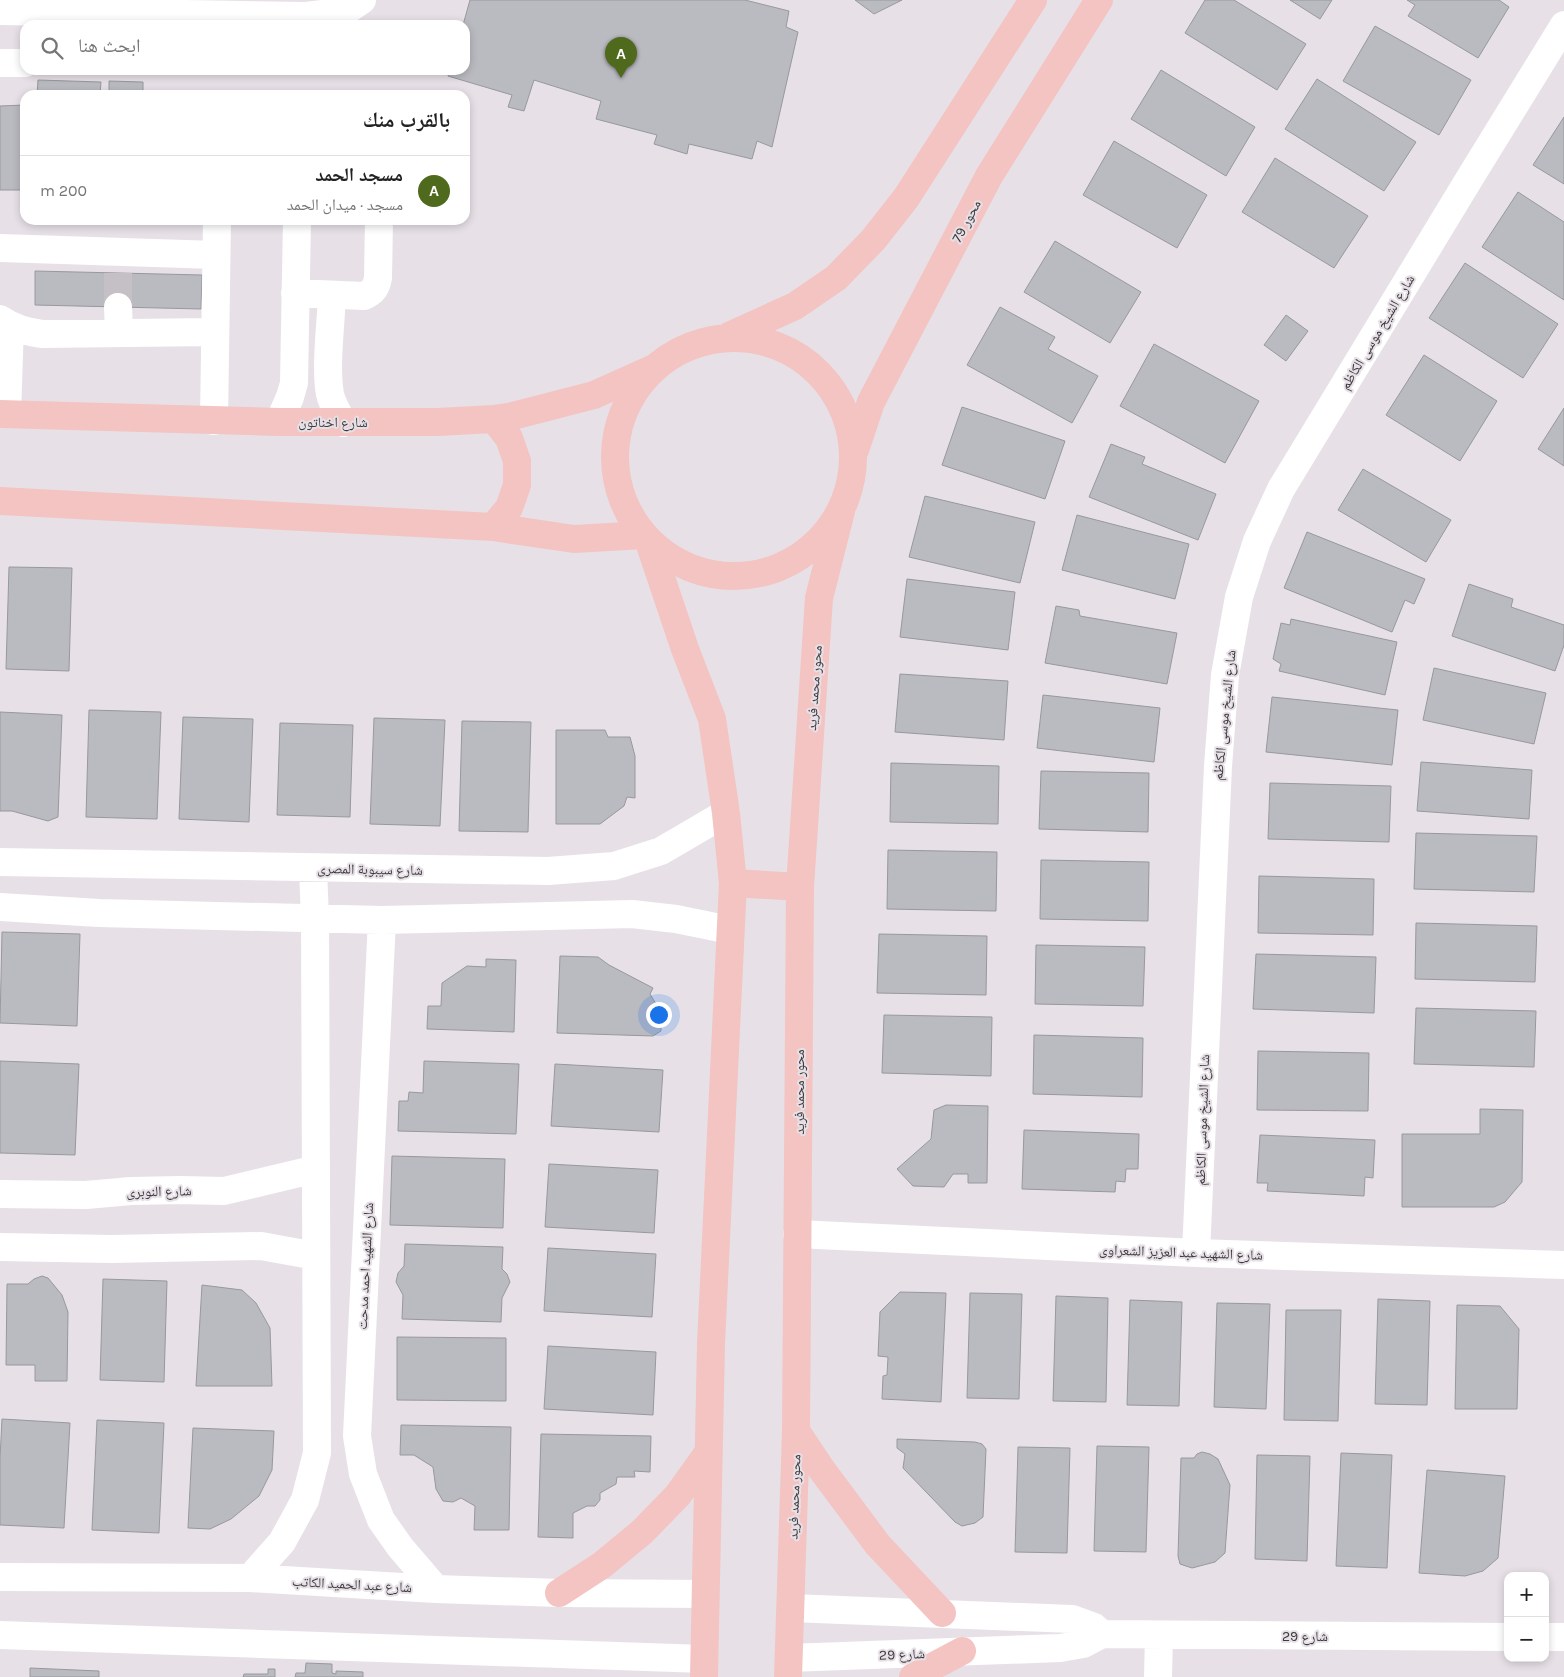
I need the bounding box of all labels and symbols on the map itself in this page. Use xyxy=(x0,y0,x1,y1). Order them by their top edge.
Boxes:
pin: A xyxy=(605,37,637,78)
street label: محور 79 xyxy=(948,197,985,245)
street label: شارع الشيخ موسى الكاظم xyxy=(1336,272,1419,393)
street label: شارع اخناتون xyxy=(298,414,368,432)
street label: محور محمد فريد xyxy=(803,645,826,731)
street label: شارع الشيخ موسى الكاظم xyxy=(1209,649,1241,781)
street label: شارع سيبوبة المصرى xyxy=(317,860,423,880)
your location xyxy=(646,1002,672,1028)
street label: محور محمد فريد xyxy=(791,1049,808,1135)
street label: شارع الشيخ موسى الكاظم xyxy=(1192,1054,1214,1186)
street label: شارع النوبرى xyxy=(126,1182,192,1202)
street label: شارع الشهيد احمد مدحت xyxy=(354,1202,378,1330)
street label: شارع الشهيد عبد العزيز الشعراوى xyxy=(1099,1241,1263,1265)
street label: محور محمد فريد xyxy=(785,1454,804,1540)
street label: شارع عبد الحميد الكاتب xyxy=(292,1573,412,1597)
street label: شارع 29 xyxy=(1282,1628,1328,1646)
street label: شارع 29 xyxy=(879,1645,925,1665)

